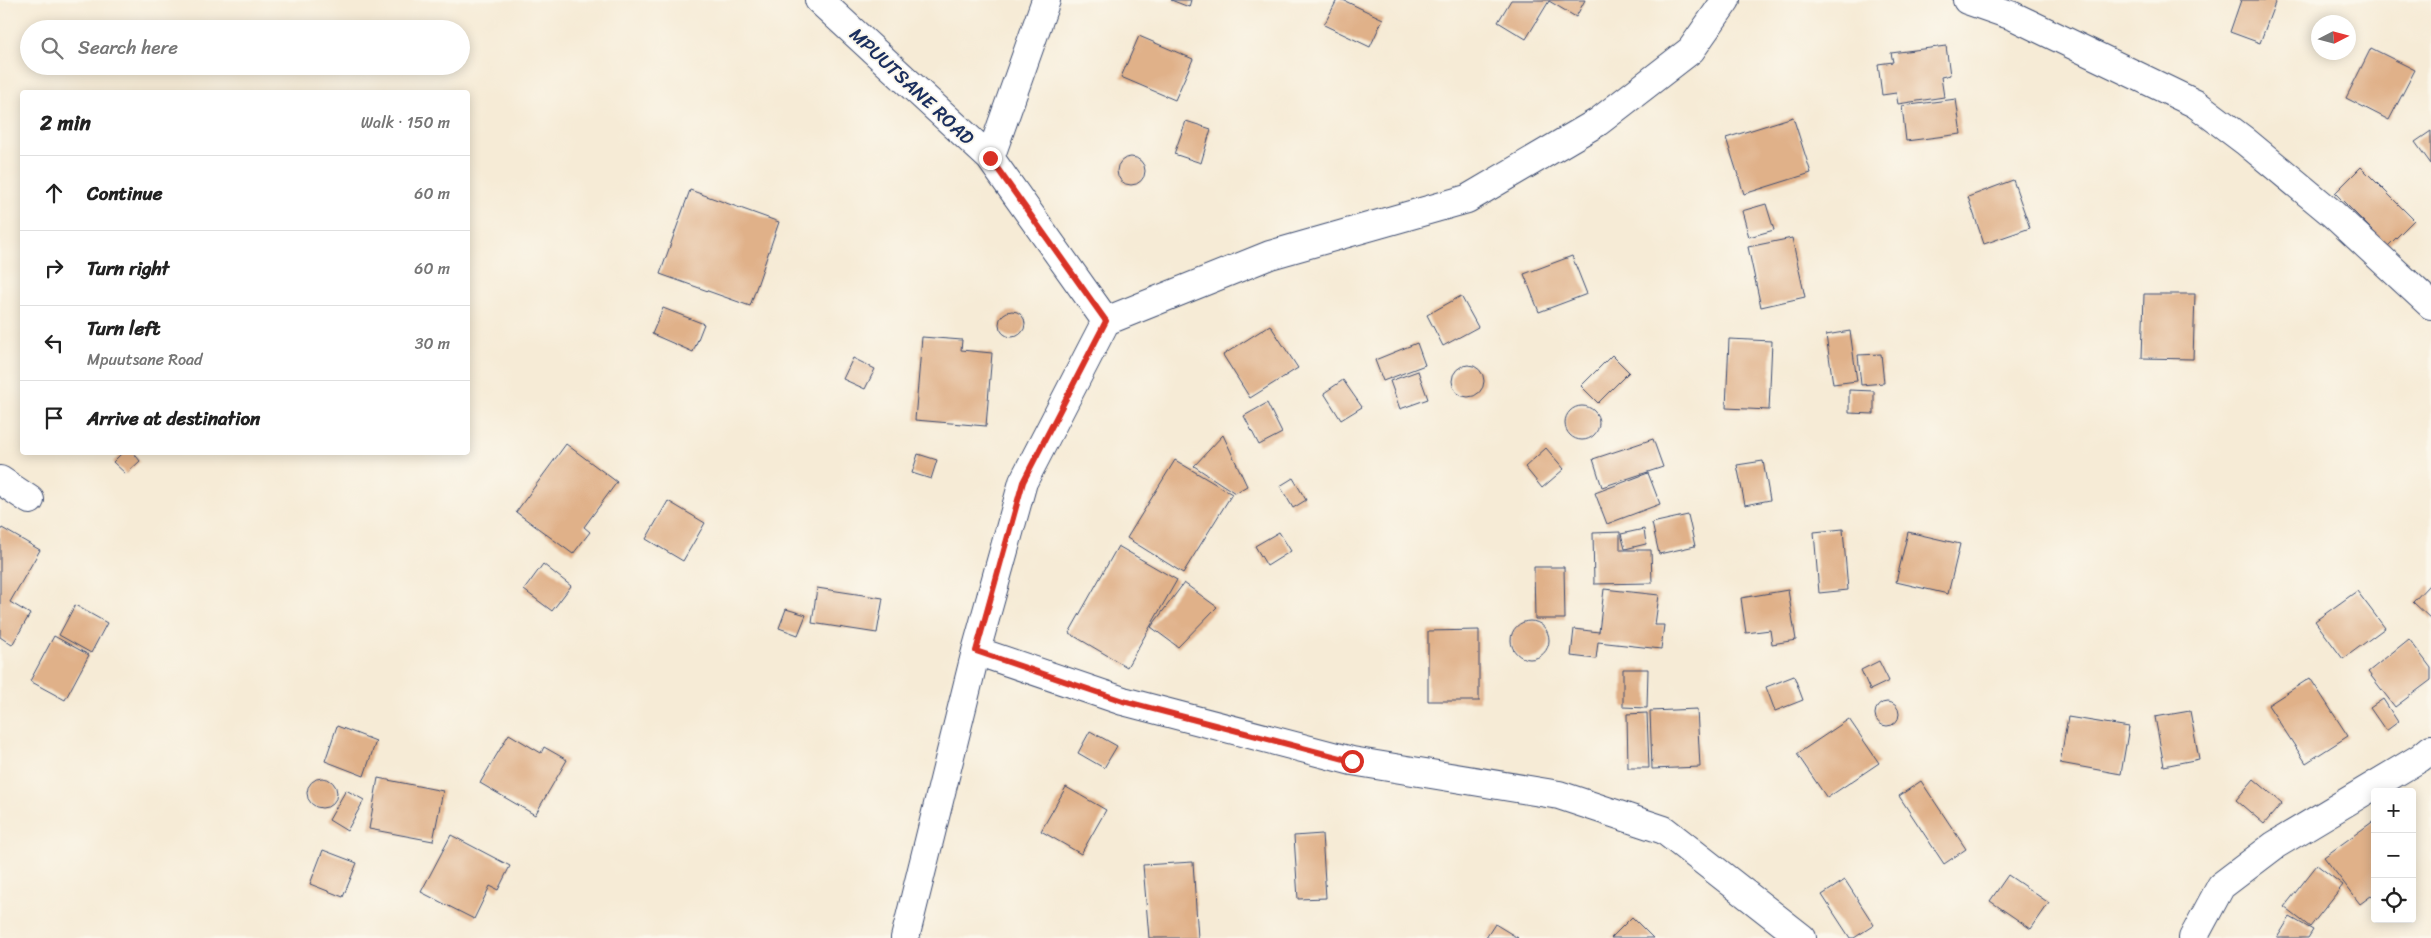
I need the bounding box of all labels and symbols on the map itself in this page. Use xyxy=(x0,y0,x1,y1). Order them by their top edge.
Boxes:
north arrow xyxy=(2311,15,2356,60)
street label: MPUUTSANE ROAD xyxy=(842,19,983,154)
route end xyxy=(979,147,1002,170)
route start xyxy=(1341,750,1364,773)

